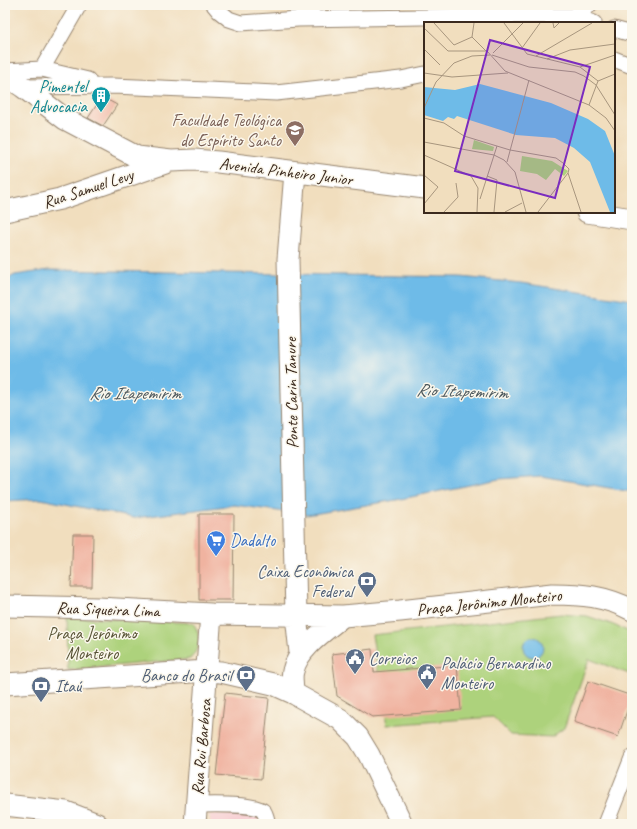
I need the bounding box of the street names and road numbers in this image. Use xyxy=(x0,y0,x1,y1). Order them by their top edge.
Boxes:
street label: Avenida Pinheiro Junior xyxy=(218,153,356,190)
street label: Rua Samuel Levy xyxy=(40,164,137,213)
street label: Ponte Carin Tanure xyxy=(280,336,303,449)
street label: Praça Jerônimo Monteiro xyxy=(416,584,563,621)
street label: Rua Siqueira Lima xyxy=(56,597,162,622)
street label: Rua Rui Barbosa xyxy=(187,697,216,796)

